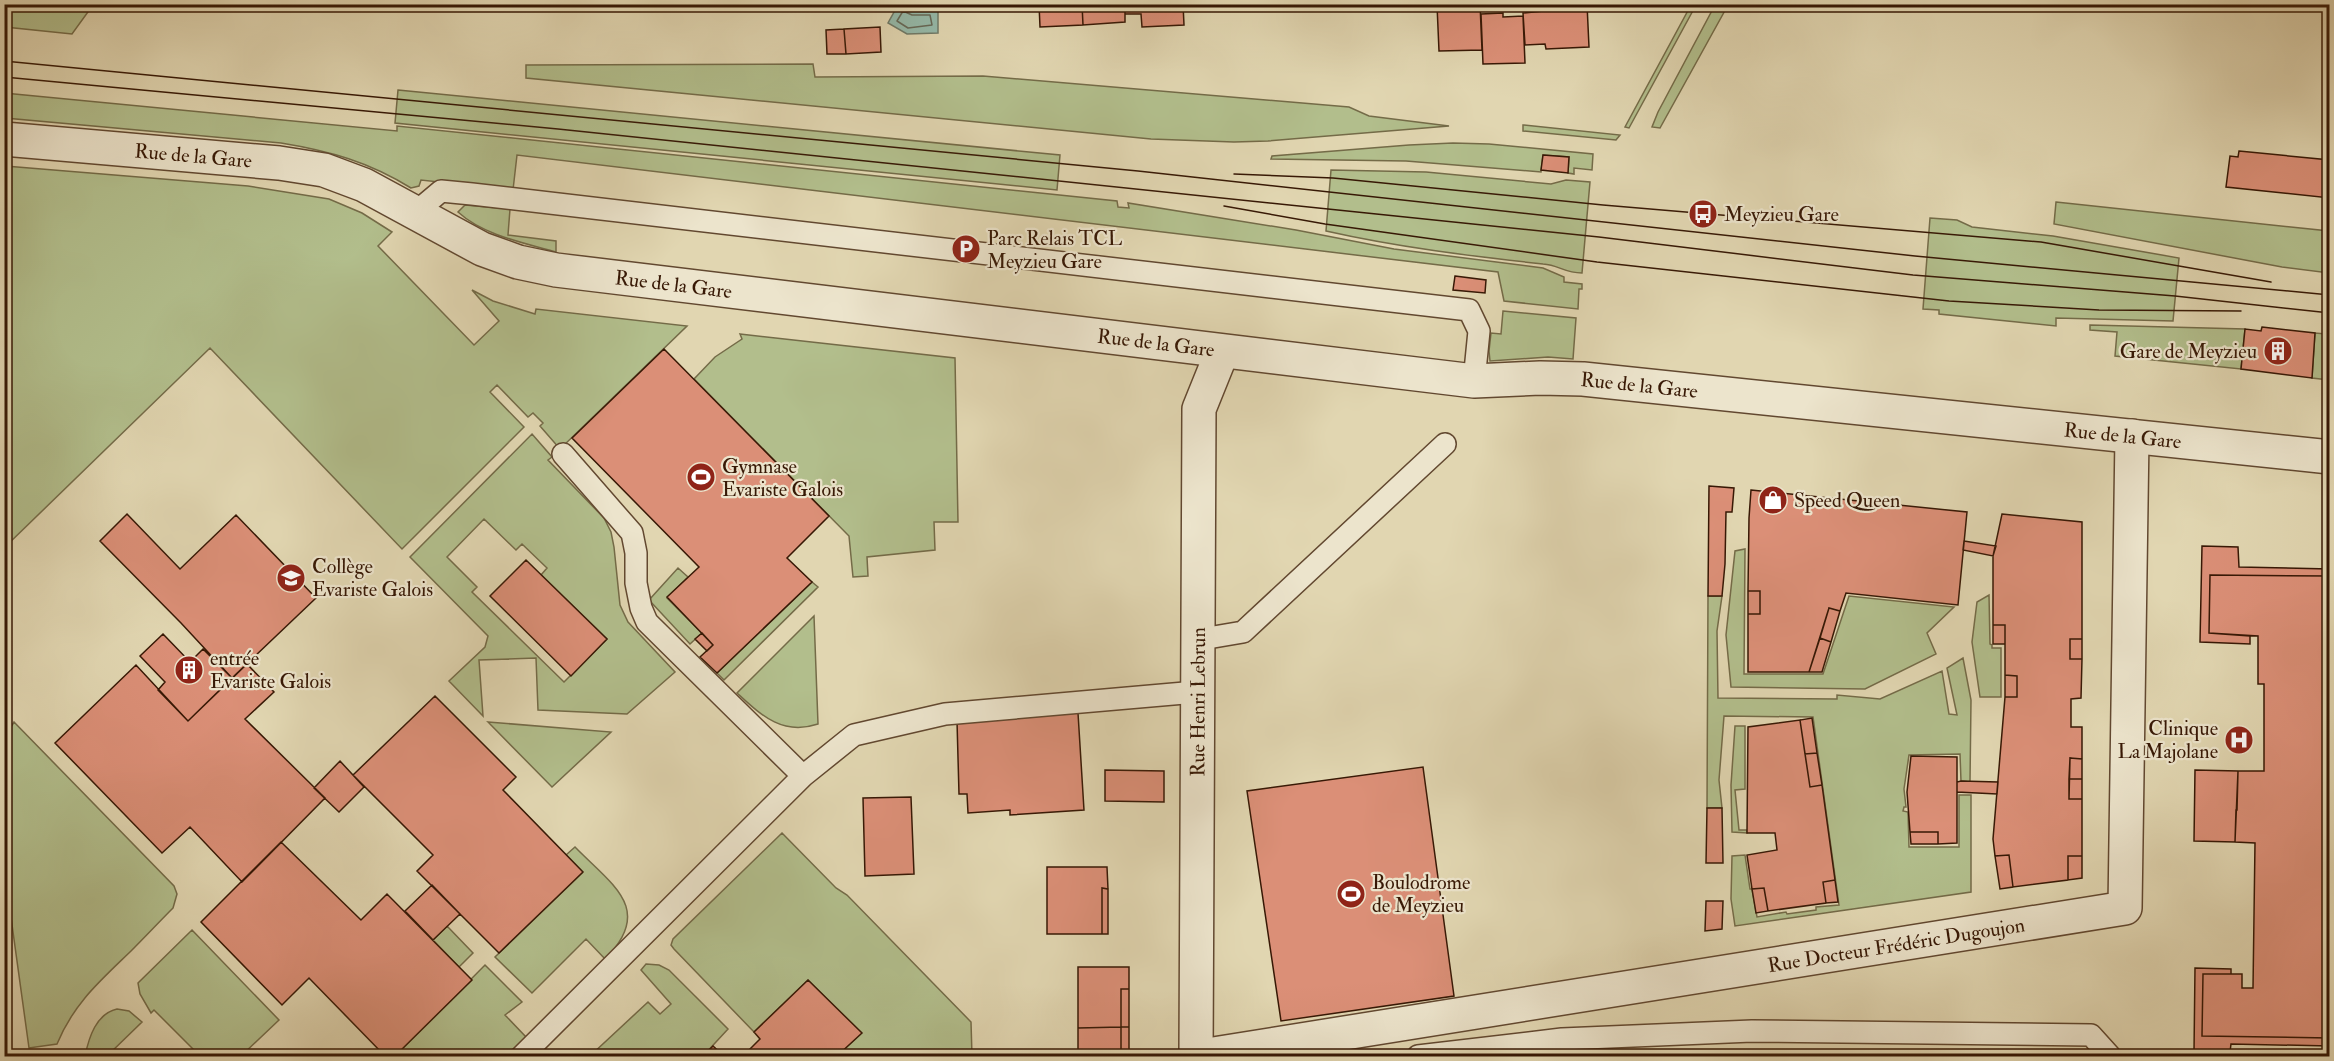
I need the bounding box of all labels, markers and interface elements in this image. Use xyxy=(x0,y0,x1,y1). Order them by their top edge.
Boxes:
street label: Rue de la Gare xyxy=(133,138,253,174)
bus stop icon: Meyzieu Gare xyxy=(1687,198,1719,230)
place label: Meyzieu Gare xyxy=(1724,202,1839,227)
place label: Parc Relais TCL Meyzieu Gare xyxy=(987,226,1123,274)
parking icon: Parc Relais TCL Meyzieu Gare xyxy=(950,233,982,265)
street label: Rue de la Gare xyxy=(613,265,733,304)
street label: Rue de la Gare xyxy=(1096,324,1216,363)
building icon: Gare de Meyzieu xyxy=(2262,335,2294,367)
place label: Gare de Meyzieu xyxy=(2120,339,2257,364)
street label: Rue de la Gare xyxy=(1579,367,1699,404)
street label: Rue de la Gare xyxy=(2063,417,2183,454)
place label: Gymnase Evariste Galois xyxy=(722,454,843,502)
sports icon: Gymnase Evariste Galois xyxy=(685,461,717,493)
shop icon: Speed Queen xyxy=(1757,484,1789,516)
place label: Speed Queen xyxy=(1794,488,1900,514)
place label: Collège Evariste Galois xyxy=(312,554,433,602)
school or university icon: Collège Evariste Galois xyxy=(275,562,307,594)
street label: Rue Henri Lebrun xyxy=(1185,627,1211,777)
place label: entrée Evariste Galois xyxy=(210,646,331,694)
building icon: entrée Evariste Galois xyxy=(173,654,205,686)
place label: Clinique La Majolane xyxy=(2117,716,2218,764)
hospital icon: Clinique La Majolane xyxy=(2223,724,2255,756)
place label: Boulodrome de Meyzieu xyxy=(1372,870,1470,918)
sports icon: Boulodrome de Meyzieu xyxy=(1335,878,1367,910)
street label: Rue Docteur Frédéric Dugoujon xyxy=(1766,912,2027,978)

